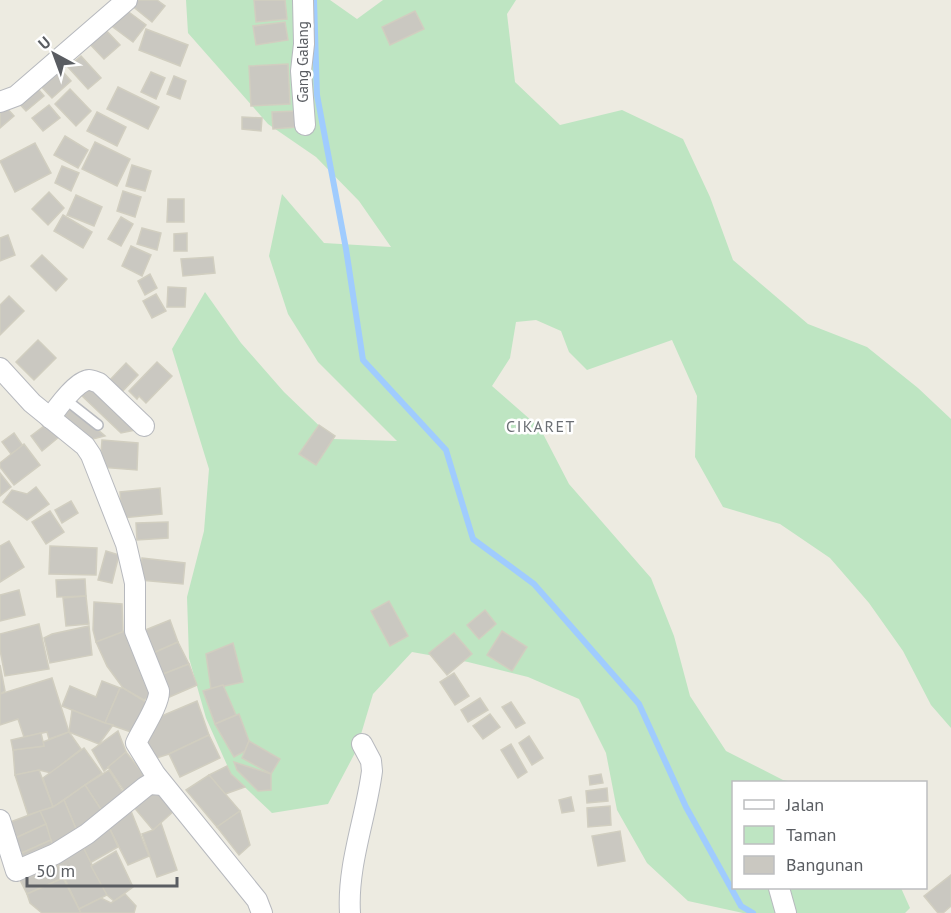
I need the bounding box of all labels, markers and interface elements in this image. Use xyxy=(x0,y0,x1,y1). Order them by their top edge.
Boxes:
street label: Gang Galang xyxy=(293,21,312,103)
north arrow xyxy=(24,24,84,84)
text: U xyxy=(34,32,55,54)
district label: CIKARET xyxy=(506,416,576,436)
legend xyxy=(732,781,927,889)
text: Jalan xyxy=(785,793,824,816)
text: Taman xyxy=(786,823,836,846)
scale bar xyxy=(27,850,177,888)
text: Bangunan xyxy=(786,853,863,876)
text: 50 m xyxy=(36,859,75,882)

